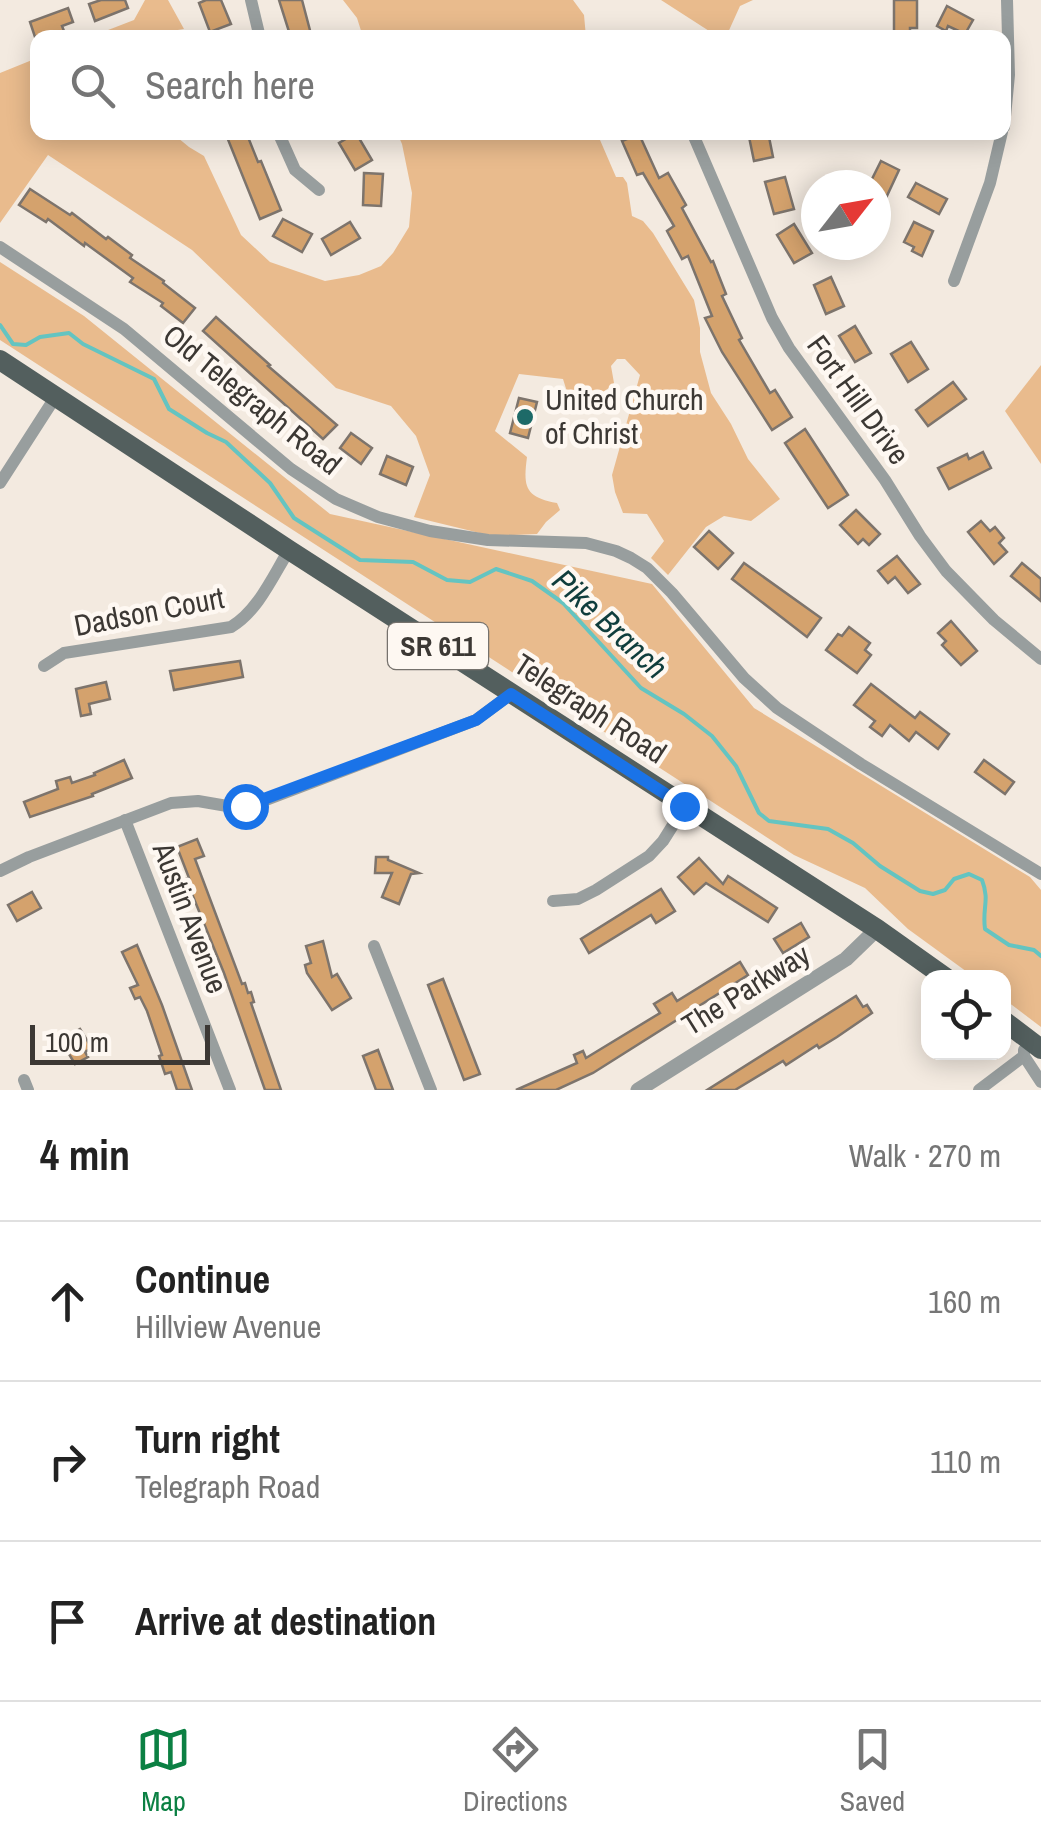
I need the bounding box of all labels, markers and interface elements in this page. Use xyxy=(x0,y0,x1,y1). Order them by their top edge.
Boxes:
search box xyxy=(30,30,1011,140)
icon: search xyxy=(65,58,120,113)
text: Search here xyxy=(145,60,315,111)
north arrow xyxy=(801,170,891,260)
street label: Old Telegraph Road xyxy=(155,315,350,483)
street label: Fort Hill Drive xyxy=(798,327,919,472)
place label: United Church of Christ xyxy=(545,379,704,453)
marker: United Church of Christ xyxy=(514,406,536,428)
water label: Pike Branch xyxy=(543,559,677,688)
street label: Dadson Court xyxy=(70,577,227,645)
road number: SR 611 xyxy=(388,623,488,669)
street label: Telegraph Road xyxy=(507,644,674,772)
route start xyxy=(223,784,269,830)
route end xyxy=(662,784,708,830)
street label: Austin Avenue xyxy=(144,836,238,999)
street label: The Parkway xyxy=(674,934,818,1044)
map controls xyxy=(921,970,1011,1060)
button: locate xyxy=(921,970,1011,1060)
scale bar xyxy=(30,1020,210,1064)
text: 100 m xyxy=(45,1023,109,1061)
text: 4 min xyxy=(40,1127,130,1183)
text: Walk · 270 m xyxy=(849,1134,1001,1177)
text: Continue xyxy=(135,1254,270,1305)
icon: ahead xyxy=(40,1274,95,1329)
text: 160 m xyxy=(928,1280,1001,1323)
text: Hillview Avenue xyxy=(135,1305,321,1348)
text: Turn right xyxy=(135,1414,280,1465)
icon: right xyxy=(40,1434,95,1489)
text: 110 m xyxy=(930,1440,1001,1483)
text: Telegraph Road xyxy=(135,1465,320,1508)
icon: arrive xyxy=(40,1594,95,1649)
text: Arrive at destination xyxy=(135,1596,436,1647)
tab: Map xyxy=(136,1722,191,1820)
tab: Directions xyxy=(463,1722,568,1820)
tab: Saved xyxy=(840,1722,905,1820)

